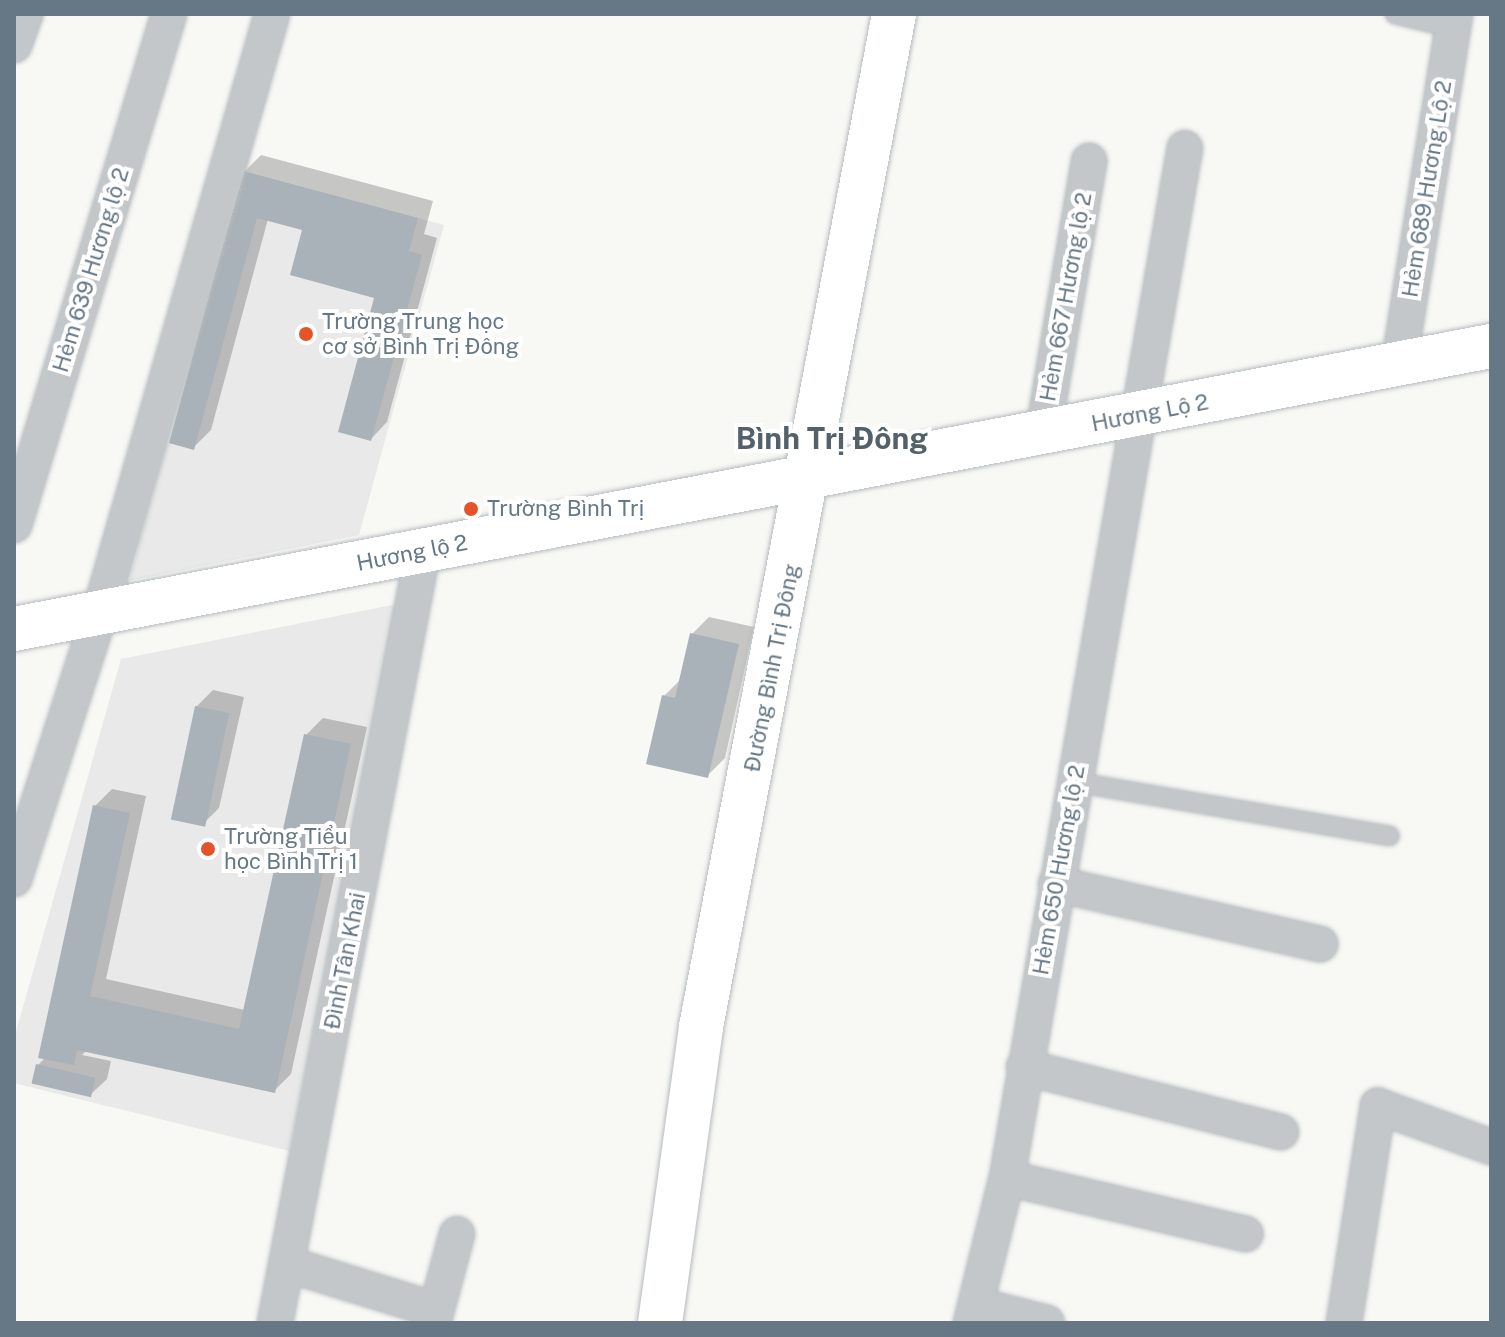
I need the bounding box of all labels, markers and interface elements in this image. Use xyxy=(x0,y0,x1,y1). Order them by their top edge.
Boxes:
street label: Hẻm 689 Hương Lộ 2 xyxy=(1397,79,1457,299)
street label: Hẻm 639 Hương lộ 2 xyxy=(47,164,135,376)
street label: Hẻm 667 Hương lộ 2 xyxy=(1035,190,1097,404)
place label: Trường Trung học cơ sở Bình Trị Đông xyxy=(322,308,519,360)
marker: Trường Trung học cơ sở Bình Trị Đông xyxy=(297,325,315,343)
street label: Hương Lộ 2 xyxy=(1089,389,1211,437)
district label: Bình Trị Đông xyxy=(736,420,928,456)
place label: Trường Bình Trị xyxy=(487,496,644,522)
marker: Trường Bình Trị xyxy=(462,500,480,518)
street label: Hương lộ 2 xyxy=(354,529,470,577)
street label: Đường Bình Trị Đông xyxy=(739,562,805,774)
street label: Hẻm 650 Hương lộ 2 xyxy=(1028,763,1090,977)
place label: Trường Tiểu học Bình Trị 1 xyxy=(224,823,358,874)
marker: Trường Tiểu học Bình Trị 1 xyxy=(199,840,217,858)
street label: Đình Tân Khai xyxy=(319,890,371,1032)

